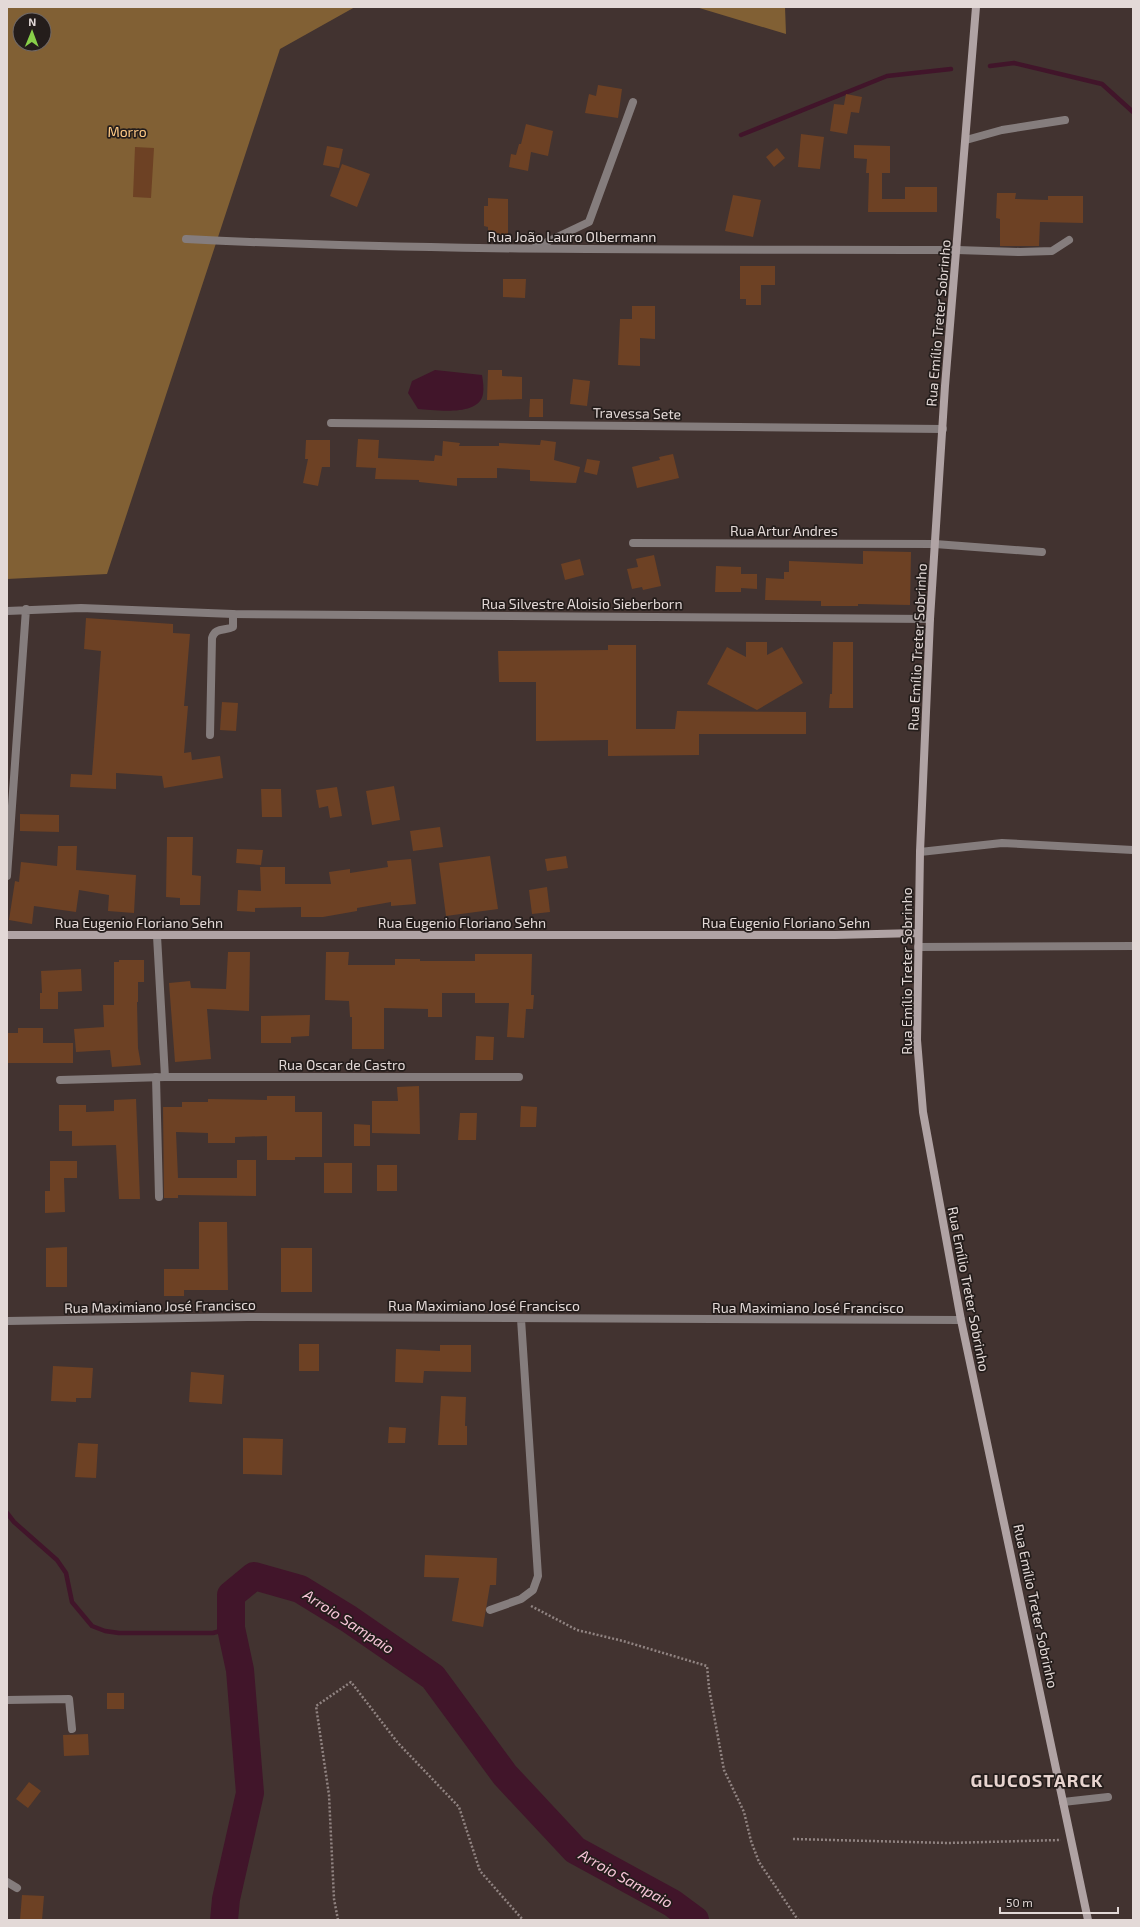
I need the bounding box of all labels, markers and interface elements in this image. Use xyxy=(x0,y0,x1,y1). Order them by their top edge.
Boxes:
north arrow xyxy=(12,12,52,52)
text: N xyxy=(28,15,36,28)
park label: Morro xyxy=(107,123,147,140)
street label: Rua João Lauro Olbermann xyxy=(488,228,656,245)
street label: Rua Emílio Treter Sobrinho xyxy=(922,239,954,407)
street label: Travessa Sete xyxy=(593,404,681,422)
street label: Rua Artur Andres xyxy=(730,522,838,539)
street label: Rua Emílio Treter Sobrinho xyxy=(904,563,930,731)
street label: Rua Silvestre Aloisio Sieberborn xyxy=(481,595,683,612)
street label: Rua Emílio Treter Sobrinho xyxy=(898,887,915,1055)
street label: Rua Eugenio Floriano Sehn xyxy=(55,914,223,931)
street label: Rua Eugenio Floriano Sehn xyxy=(378,914,546,931)
street label: Rua Eugenio Floriano Sehn xyxy=(702,914,870,931)
street label: Rua Oscar de Castro xyxy=(278,1056,406,1073)
street label: Rua Emílio Treter Sobrinho xyxy=(945,1205,993,1373)
street label: Rua Maximiano José Francisco xyxy=(64,1296,256,1316)
street label: Rua Maximiano José Francisco xyxy=(388,1297,580,1314)
street label: Rua Maximiano José Francisco xyxy=(712,1299,904,1316)
street label: Rua Emílio Treter Sobrinho xyxy=(1010,1522,1062,1690)
water label: Arroio Sampaio xyxy=(299,1584,398,1657)
district label: GLUCOSTARCK xyxy=(971,1769,1103,1791)
water label: Arroio Sampaio xyxy=(575,1844,676,1911)
scale bar xyxy=(1000,1889,1118,1915)
text: 50 m xyxy=(1006,1895,1033,1909)

